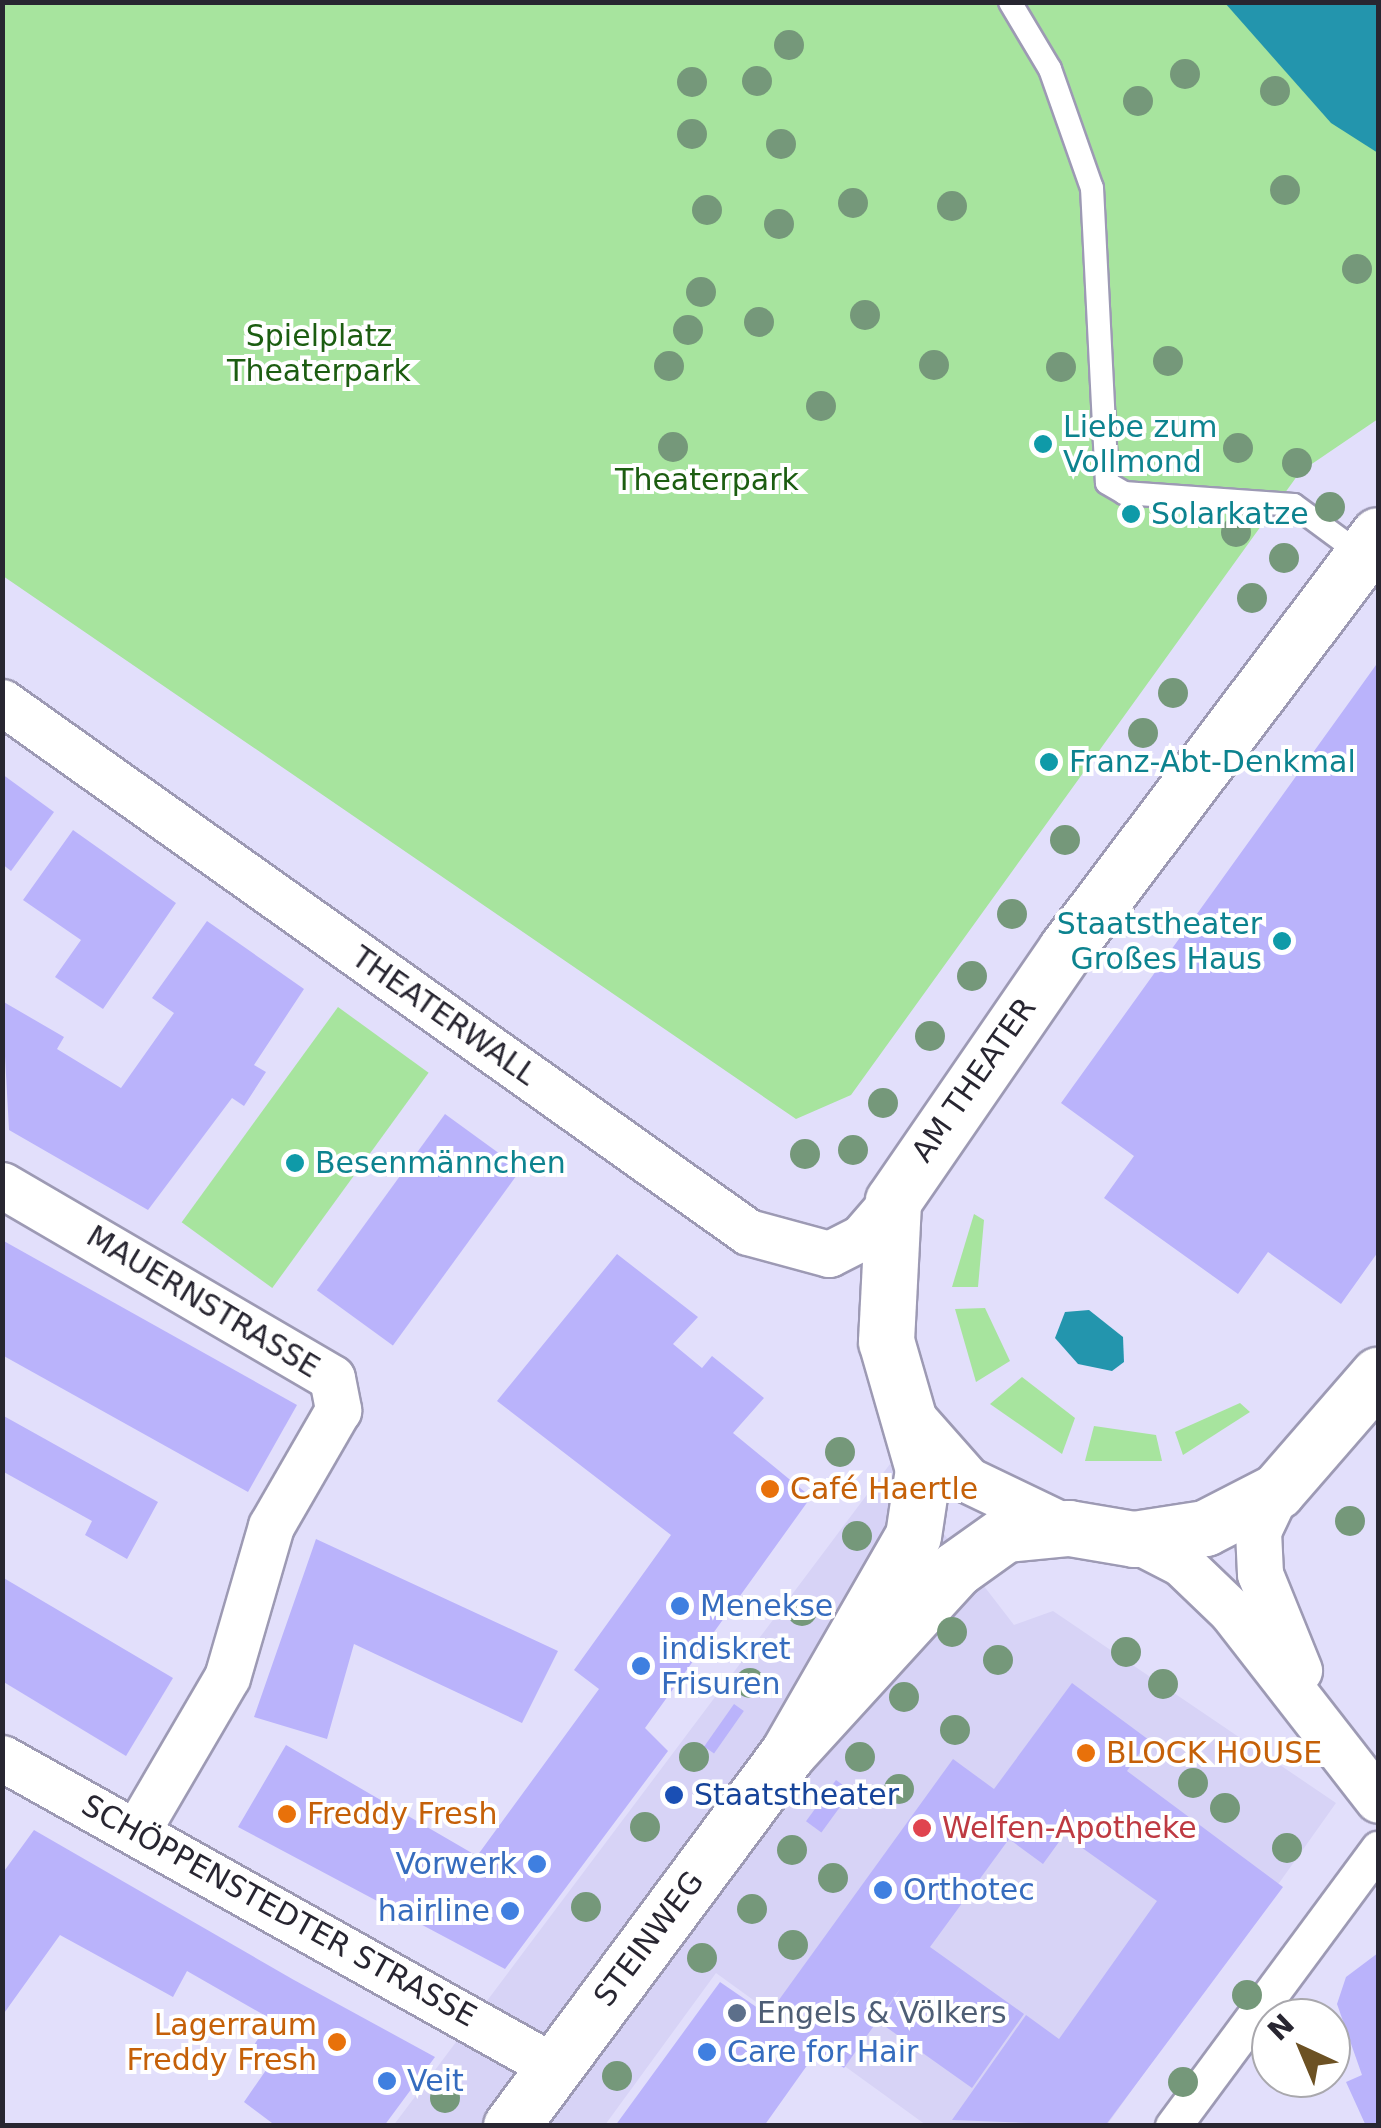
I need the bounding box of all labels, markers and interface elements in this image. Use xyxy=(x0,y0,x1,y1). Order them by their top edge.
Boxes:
park label: Spielplatz Theaterpark xyxy=(227,318,411,388)
place label: Liebe zum Vollmond xyxy=(1063,409,1218,480)
marker: Liebe zum Vollmond xyxy=(1032,433,1054,455)
park label: Theaterpark xyxy=(615,462,799,498)
place label: Solarkatze xyxy=(1151,496,1309,532)
marker: Solarkatze xyxy=(1120,503,1142,525)
place label: Franz-Abt-Denkmal xyxy=(1069,744,1356,780)
marker: Franz-Abt-Denkmal xyxy=(1038,751,1060,773)
place label: Staatstheater Großes Haus xyxy=(1057,906,1262,976)
marker: Staatstheater Großes Haus xyxy=(1271,930,1293,952)
street label: THEATERWALL xyxy=(345,939,543,1093)
street label: AM THEATER xyxy=(904,991,1044,1169)
place label: Besenmännchen xyxy=(315,1145,566,1181)
marker: Besenmännchen xyxy=(284,1152,306,1174)
street label: MAUERNSTRASSE xyxy=(80,1218,326,1386)
place label: Café Haertle xyxy=(790,1471,978,1507)
marker: Café Haertle xyxy=(759,1478,781,1500)
place label: Menekse xyxy=(700,1588,833,1624)
marker: Menekse xyxy=(669,1595,691,1617)
place label: indiskret Frisuren xyxy=(661,1631,791,1702)
marker: indiskret Frisuren xyxy=(630,1655,652,1677)
place label: BLOCK HOUSE xyxy=(1106,1735,1322,1771)
marker: BLOCK HOUSE xyxy=(1075,1742,1097,1764)
place label: Staatstheater xyxy=(694,1777,899,1813)
marker: Staatstheater xyxy=(663,1784,685,1806)
street label: SCHÖPPENSTEDTER STRASSE xyxy=(76,1787,482,2035)
place label: Freddy Fresh xyxy=(307,1796,497,1832)
marker: Freddy Fresh xyxy=(276,1803,298,1825)
place label: Welfen-Apotheke xyxy=(942,1810,1197,1846)
marker: Welfen-Apotheke xyxy=(911,1817,933,1839)
place label: Vorwerk xyxy=(395,1846,517,1882)
marker: Vorwerk xyxy=(526,1853,548,1875)
street label: STEINWEG xyxy=(587,1864,711,2014)
place label: Orthotec xyxy=(903,1872,1035,1908)
marker: Orthotec xyxy=(872,1879,894,1901)
place label: hairline xyxy=(378,1893,490,1929)
marker: hairline xyxy=(499,1900,521,1922)
place label: Engels & Völkers xyxy=(757,1995,1007,2031)
north arrow xyxy=(1251,1998,1351,2098)
marker: Engels & Völkers xyxy=(726,2002,748,2024)
place label: Lagerraum Freddy Fresh xyxy=(127,2007,317,2078)
text: N xyxy=(1261,2007,1301,2048)
marker: Lagerraum Freddy Fresh xyxy=(326,2031,348,2053)
place label: Care for Hair xyxy=(727,2034,918,2070)
marker: Care for Hair xyxy=(696,2041,718,2063)
place label: Veit xyxy=(407,2063,464,2099)
marker: Veit xyxy=(376,2070,398,2092)

